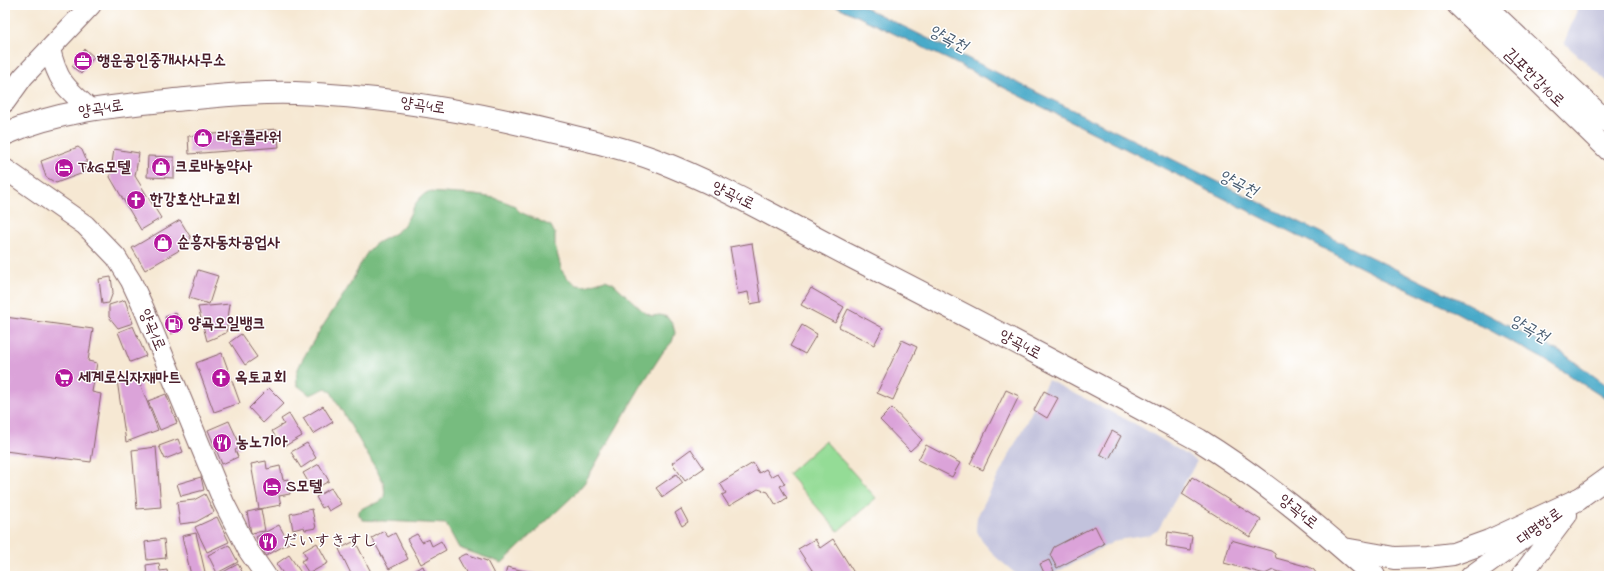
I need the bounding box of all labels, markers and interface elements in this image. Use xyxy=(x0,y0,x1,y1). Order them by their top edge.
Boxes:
water label: 양곡천 xyxy=(924,19,974,61)
street label: 김포한강10로 xyxy=(1498,43,1570,113)
place label: 행운공인중개사사무소 xyxy=(96,49,226,73)
office icon: 행운공인중개사사무소 xyxy=(72,50,94,72)
street label: 양곡4로 xyxy=(399,91,447,121)
street label: 양곡4로 xyxy=(77,94,125,124)
place label: 라움플라워 xyxy=(217,126,282,150)
shop icon: 라움플라워 xyxy=(192,127,214,149)
place label: 크로바농약사 xyxy=(175,155,252,179)
place label: T&G모텔 xyxy=(78,156,131,180)
shop icon: 크로바농약사 xyxy=(150,156,172,178)
hotel icon: T&G모텔 xyxy=(53,157,75,179)
water label: 양곡천 xyxy=(1214,164,1264,206)
street label: 양곡4로 xyxy=(707,175,759,217)
place label: 한강호산나교회 xyxy=(149,188,240,212)
church icon: 한강호산나교회 xyxy=(125,189,147,211)
place label: 순흥자동차공업사 xyxy=(177,231,280,255)
shop icon: 순흥자동차공업사 xyxy=(152,232,174,254)
street label: 양곡1로 xyxy=(132,305,172,355)
water label: 양곡천 xyxy=(1505,308,1555,351)
place label: 양곡오일뱅크 xyxy=(188,312,265,336)
fuel station icon: 양곡오일뱅크 xyxy=(163,313,185,335)
street label: 양곡4로 xyxy=(994,324,1046,366)
place label: 세계로식자재마트 xyxy=(78,366,181,390)
place label: 옥토교회 xyxy=(235,366,287,390)
supermarket icon: 세계로식자재마트 xyxy=(53,367,75,389)
church icon: 옥토교회 xyxy=(210,367,232,389)
place label: 농노기아 xyxy=(236,431,288,455)
restaurant icon: 농노기아 xyxy=(211,432,233,454)
place label: S모텔 xyxy=(286,475,323,499)
hotel icon: S모텔 xyxy=(261,476,283,498)
street label: 양곡4로 xyxy=(1273,488,1323,536)
street label: 대명항로 xyxy=(1512,502,1568,552)
place label: だいすきすし xyxy=(282,530,378,554)
restaurant icon: だいすきすし xyxy=(257,531,279,553)

